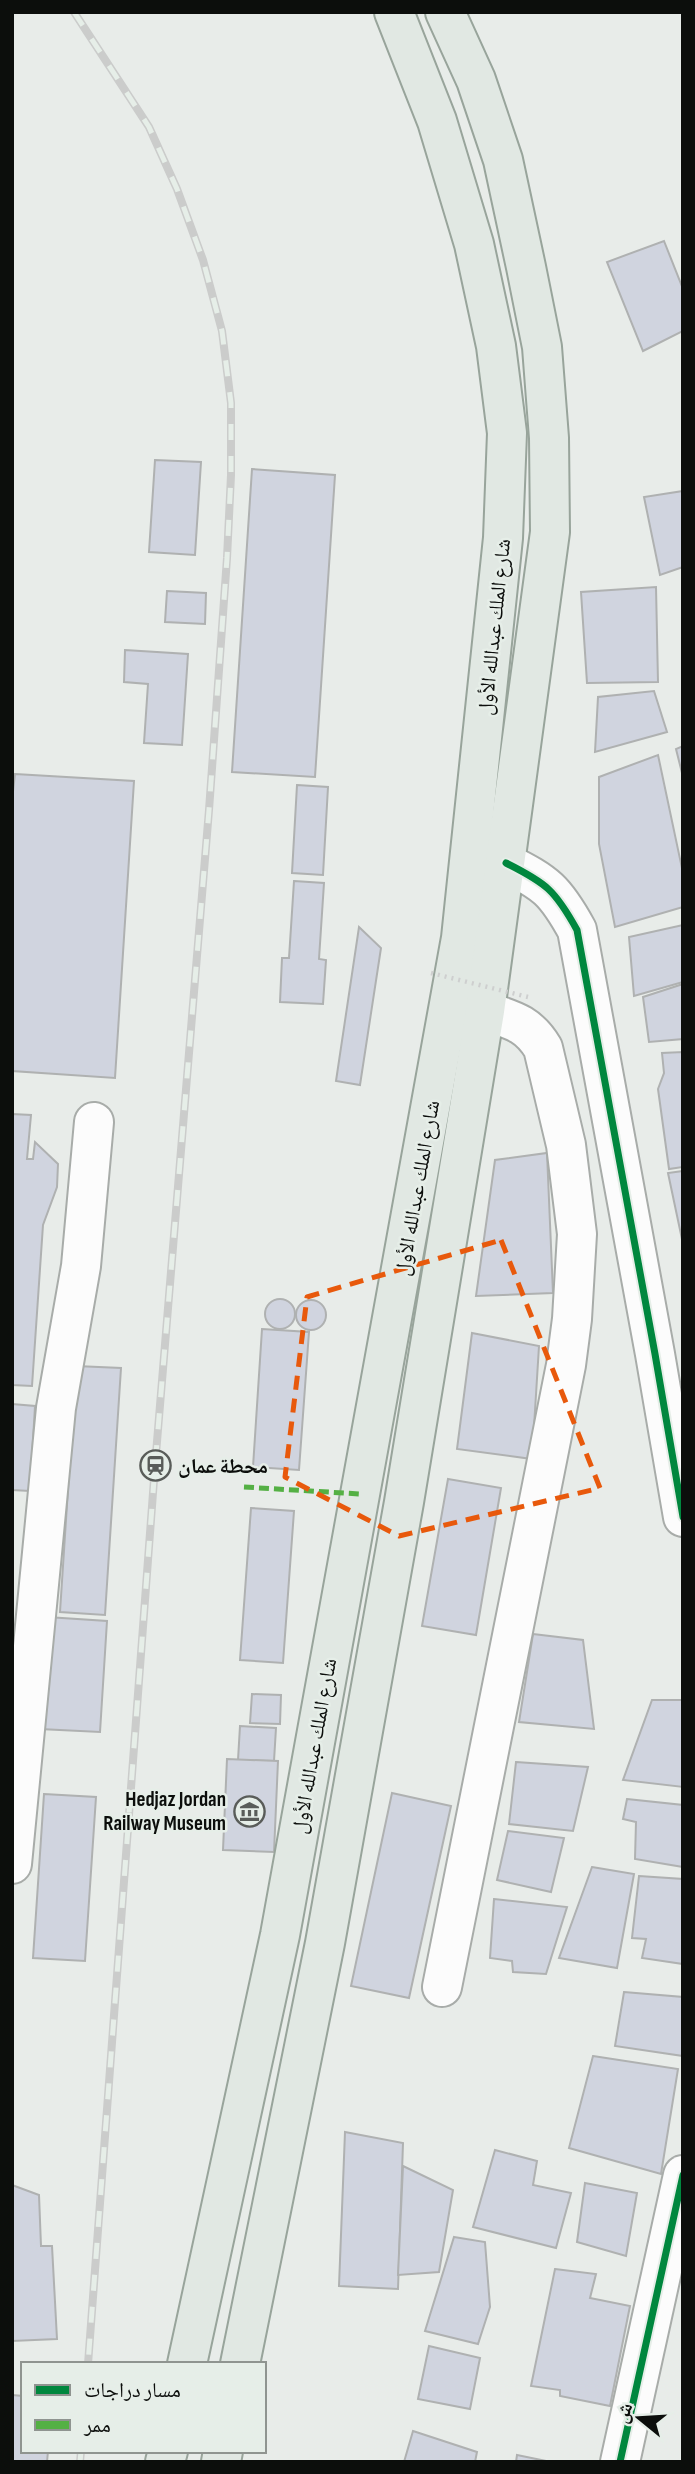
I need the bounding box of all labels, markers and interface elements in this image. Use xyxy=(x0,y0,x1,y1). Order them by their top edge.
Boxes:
street label: شارع الملك عبدالله الأول xyxy=(473,537,516,717)
street label: شارع الملك عبدالله الأول xyxy=(390,1098,445,1278)
station icon: محطة عمان xyxy=(138,1449,172,1483)
place label: محطة عمان xyxy=(178,1454,268,1479)
street label: شارع الملك عبدالله الأول xyxy=(287,1656,342,1836)
place label: Hedjaz Jordan Railway Museum xyxy=(103,1787,226,1836)
museum icon: Hedjaz Jordan Railway Museum xyxy=(232,1794,266,1828)
legend xyxy=(21,2362,266,2453)
text: مسار دراجات xyxy=(84,2378,181,2403)
north arrow xyxy=(604,2383,674,2453)
text: ش xyxy=(610,2400,638,2426)
text: ممر xyxy=(83,2413,111,2438)

